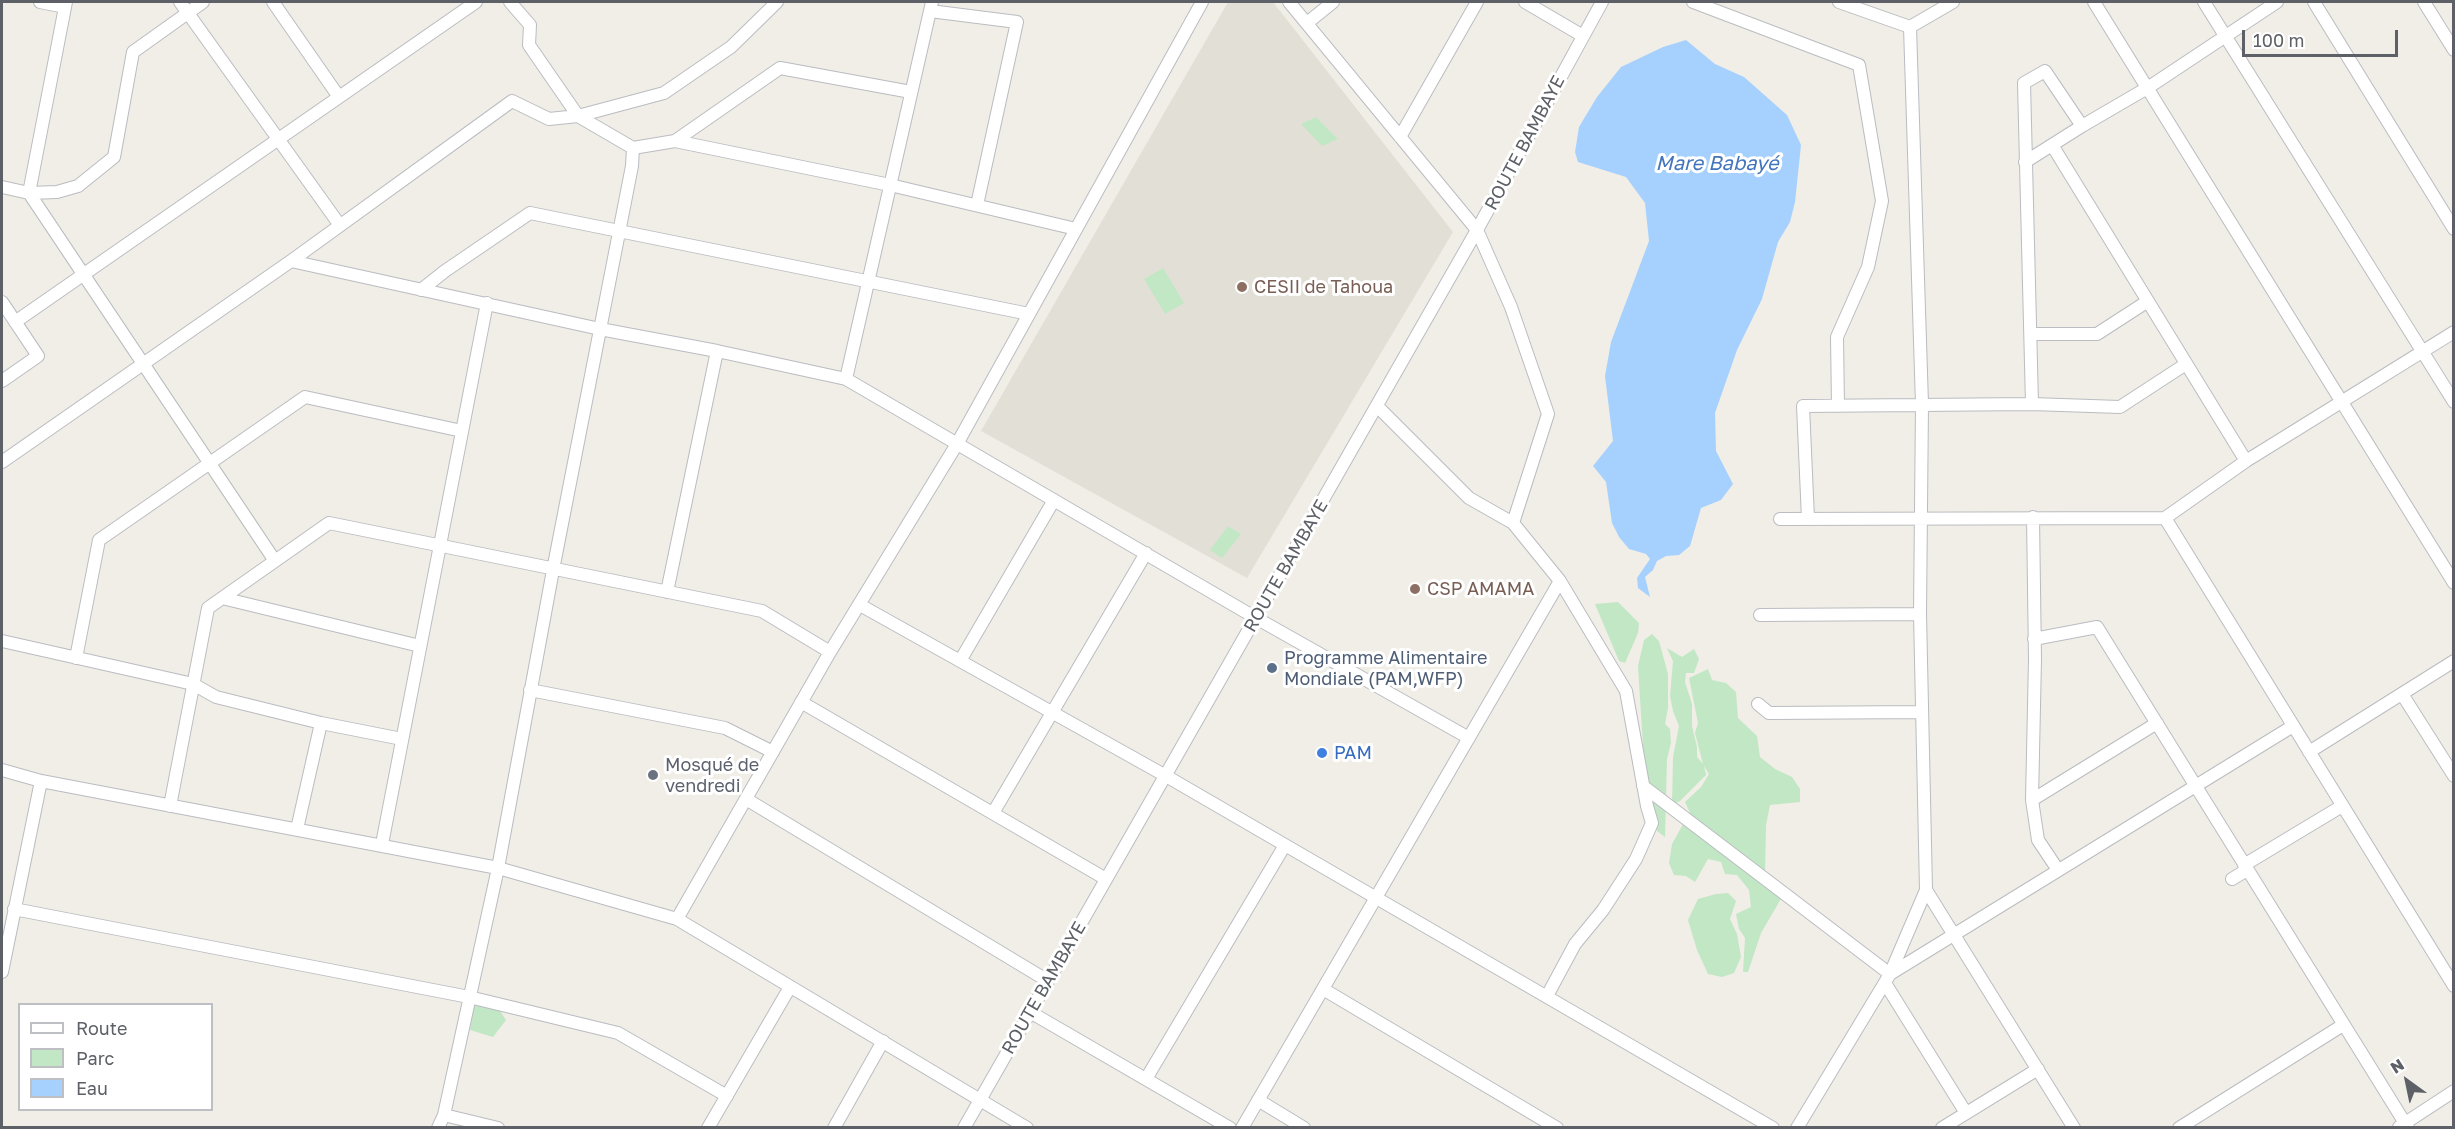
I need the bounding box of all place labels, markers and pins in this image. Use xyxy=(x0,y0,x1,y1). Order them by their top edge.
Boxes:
place label: CESII de Tahoua xyxy=(1254,276,1393,298)
marker: CESII de Tahoua xyxy=(1235,280,1249,294)
place label: CSP AMAMA xyxy=(1427,578,1534,600)
marker: CSP AMAMA xyxy=(1408,582,1422,596)
place label: Programme Alimentaire Mondiale (PAM,WFP) xyxy=(1284,647,1487,690)
marker: Programme Alimentaire Mondiale (PAM,WFP) xyxy=(1265,661,1279,675)
place label: PAM xyxy=(1334,742,1372,764)
marker: PAM xyxy=(1315,746,1329,760)
place label: Mosqué de vendredi xyxy=(665,754,759,796)
marker: Mosqué de vendredi xyxy=(646,768,660,782)

